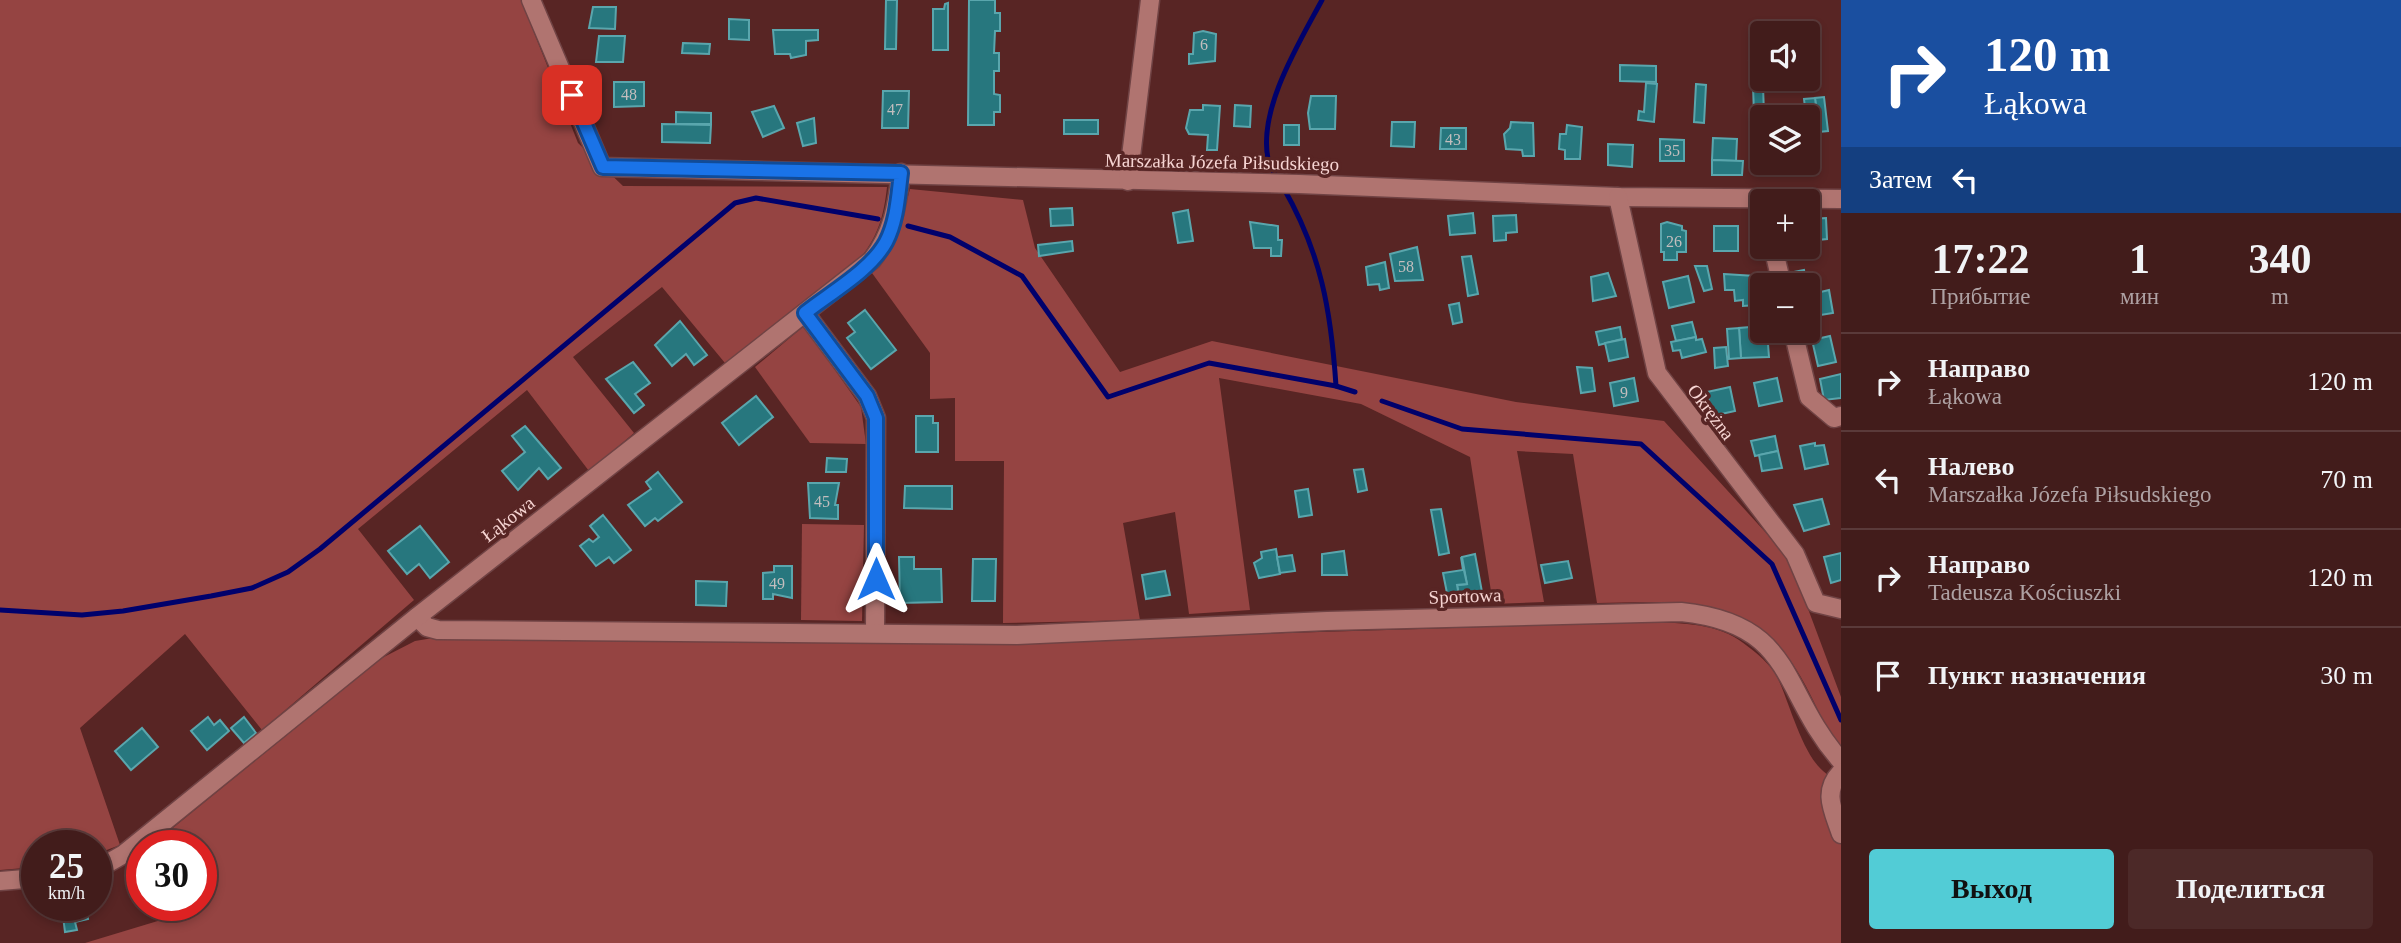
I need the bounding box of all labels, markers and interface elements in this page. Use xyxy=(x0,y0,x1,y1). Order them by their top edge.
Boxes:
map controls xyxy=(1750,21,1820,343)
button: sound xyxy=(1750,21,1820,91)
text: 120 m xyxy=(1984,27,2111,82)
icon: right xyxy=(1869,28,1960,119)
house number: 6 xyxy=(1200,36,1208,53)
pin xyxy=(542,65,602,125)
icon: arrive xyxy=(553,76,591,114)
text: Łąkowa xyxy=(1984,85,2087,121)
house number: 48 xyxy=(621,86,637,103)
house number: 47 xyxy=(887,101,903,118)
button: layers xyxy=(1750,105,1820,175)
house number: 43 xyxy=(1445,131,1461,148)
house number: 35 xyxy=(1664,142,1680,159)
street label: Marszałka Józefa Piłsudskiego xyxy=(1105,149,1339,175)
icon: left xyxy=(1946,161,1984,199)
text: Затем xyxy=(1869,165,1932,194)
button: + xyxy=(1750,189,1820,259)
house number: 26 xyxy=(1666,233,1682,250)
text: 17:22 xyxy=(1931,236,2029,282)
text: 1 xyxy=(2129,236,2150,282)
text: 340 xyxy=(2249,236,2312,282)
house number: 58 xyxy=(1398,258,1414,275)
button: − xyxy=(1750,273,1820,343)
text: Прибытие xyxy=(1930,284,2031,309)
text: мин xyxy=(2120,284,2159,309)
text: m xyxy=(2271,284,2289,309)
text: Направо xyxy=(1928,354,2030,383)
icon: right xyxy=(1869,363,1907,401)
text: 120 m xyxy=(2307,367,2373,396)
street label: Okrężna xyxy=(1683,380,1739,444)
house number: 9 xyxy=(1620,384,1628,401)
text: Łąkowa xyxy=(1928,384,2002,409)
text: Налево xyxy=(1928,452,2014,481)
icon: left xyxy=(1869,461,1907,499)
text: 70 m xyxy=(2320,465,2373,494)
text: Marszałka Józefa Piłsudskiego xyxy=(1928,482,2212,507)
street label: Łąkowa xyxy=(477,492,539,546)
house number: 45 xyxy=(814,493,830,510)
position arrow xyxy=(839,542,913,616)
text: Направо xyxy=(1928,550,2030,579)
icon: right xyxy=(1869,559,1907,597)
text: 120 m xyxy=(2307,563,2373,592)
house number: 49 xyxy=(769,575,785,592)
text: Tadeusza Kościuszki xyxy=(1928,580,2121,605)
street label: Sportowa xyxy=(1428,584,1502,608)
icon: arrive xyxy=(1869,657,1907,695)
text: Пункт назначения xyxy=(1928,661,2146,690)
text: 30 m xyxy=(2320,661,2373,690)
speed limit sign: 30 xyxy=(126,830,217,921)
text: 25 xyxy=(49,847,84,886)
button: Выход xyxy=(1869,849,2114,929)
button: Поделиться xyxy=(2128,849,2373,929)
text: km/h xyxy=(48,883,85,903)

